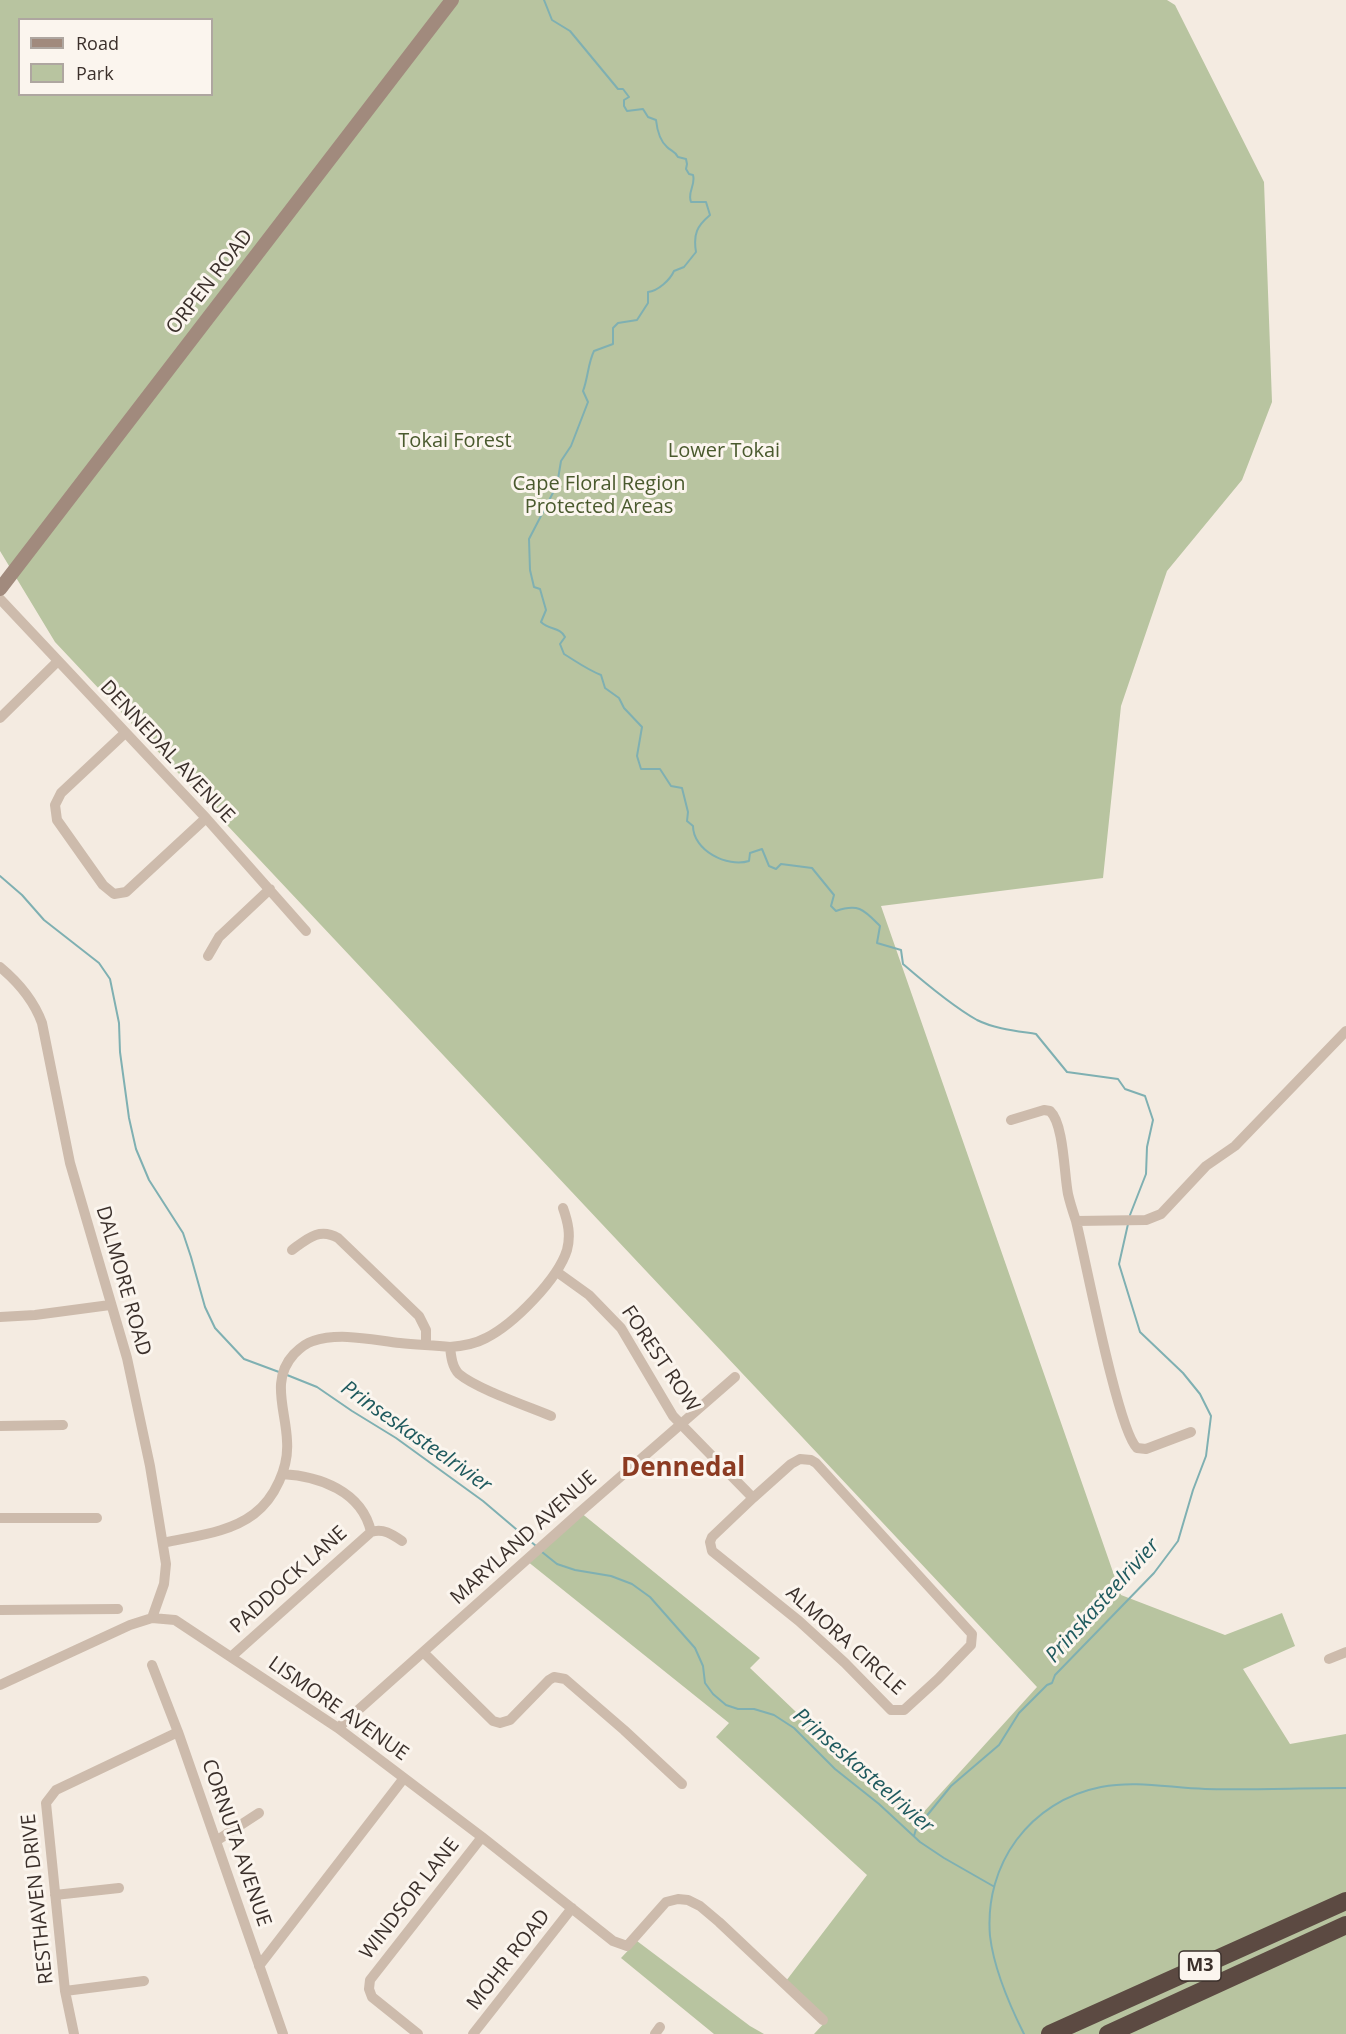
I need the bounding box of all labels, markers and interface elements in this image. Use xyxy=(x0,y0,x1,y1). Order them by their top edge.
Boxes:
legend xyxy=(18,18,213,96)
text: Road xyxy=(76,31,119,55)
text: Park xyxy=(76,61,114,85)
street label: ORPEN ROAD xyxy=(162,225,258,339)
park label: Tokai Forest xyxy=(398,429,512,453)
park label: Lower Tokai xyxy=(668,439,780,463)
park label: Cape Floral Region Protected Areas xyxy=(512,472,686,519)
street label: DENNEDAL AVENUE xyxy=(95,676,239,828)
street label: DALMORE ROAD xyxy=(90,1203,156,1359)
street label: FOREST ROW xyxy=(616,1301,704,1417)
water label: Prinseskasteelrivier xyxy=(336,1376,496,1498)
district label: Dennedal xyxy=(621,1453,745,1485)
street label: MARYLAND AVENUE xyxy=(446,1466,602,1610)
street label: PADDOCK LANE xyxy=(226,1521,352,1639)
water label: Prinskasteelrivier xyxy=(1041,1534,1165,1668)
street label: ALMORA CIRCLE xyxy=(781,1581,909,1701)
street label: LISMORE AVENUE xyxy=(263,1652,413,1766)
water label: Prinseskasteelrivier xyxy=(788,1703,938,1839)
street label: CORNUTA AVENUE xyxy=(196,1756,276,1930)
street label: RESTHAVEN DRIVE xyxy=(17,1812,59,1986)
street label: WINDSOR LANE xyxy=(355,1834,465,1964)
street label: MOHR ROAD xyxy=(462,1905,556,2015)
road number: M3 xyxy=(1179,1951,1221,1981)

